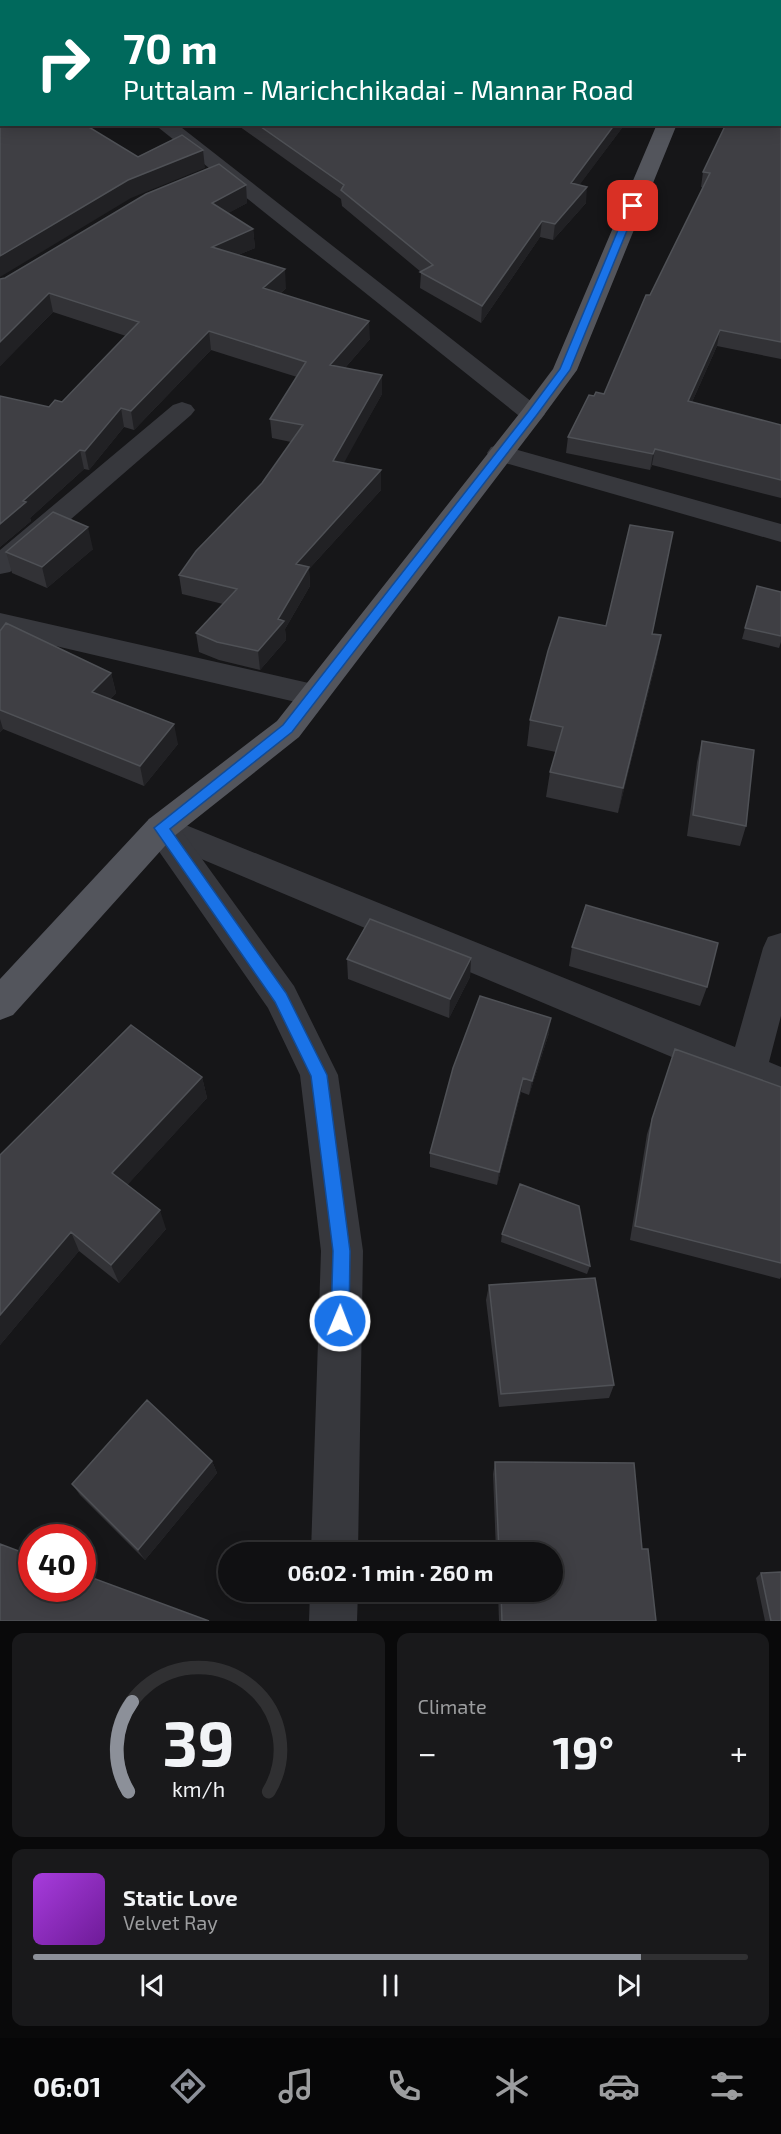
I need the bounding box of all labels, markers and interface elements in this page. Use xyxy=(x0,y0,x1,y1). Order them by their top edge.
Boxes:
text: 70 m xyxy=(123,22,218,72)
icon: right xyxy=(24,24,102,102)
text: Puttalam - Marichchikadai - Mannar Road xyxy=(123,73,634,105)
pin xyxy=(607,180,658,231)
icon: arrive xyxy=(616,189,649,222)
position arrow xyxy=(308,1289,372,1353)
speed limit sign: 40 xyxy=(18,1524,96,1602)
text: 06:02 · 1 min · 260 m xyxy=(288,1559,493,1585)
text: Climate xyxy=(418,1694,487,1718)
text: 39 xyxy=(162,1704,234,1779)
text: 19° xyxy=(553,1724,614,1778)
text: − xyxy=(418,1732,437,1772)
text: + xyxy=(730,1732,748,1772)
text: km/h xyxy=(172,1776,225,1801)
text: Static Love xyxy=(123,1884,238,1910)
text: Velvet Ray xyxy=(123,1910,218,1934)
icon: previous xyxy=(136,1969,169,2002)
icon: pause xyxy=(374,1969,407,2002)
icon: next xyxy=(612,1969,645,2002)
icon: directions xyxy=(167,2065,209,2107)
icon: music xyxy=(275,2065,317,2107)
icon: phone xyxy=(383,2065,425,2107)
icon: climate xyxy=(491,2065,533,2107)
icon: car xyxy=(598,2065,640,2107)
icon: filters xyxy=(706,2065,748,2107)
text: 06:01 xyxy=(33,2070,101,2102)

